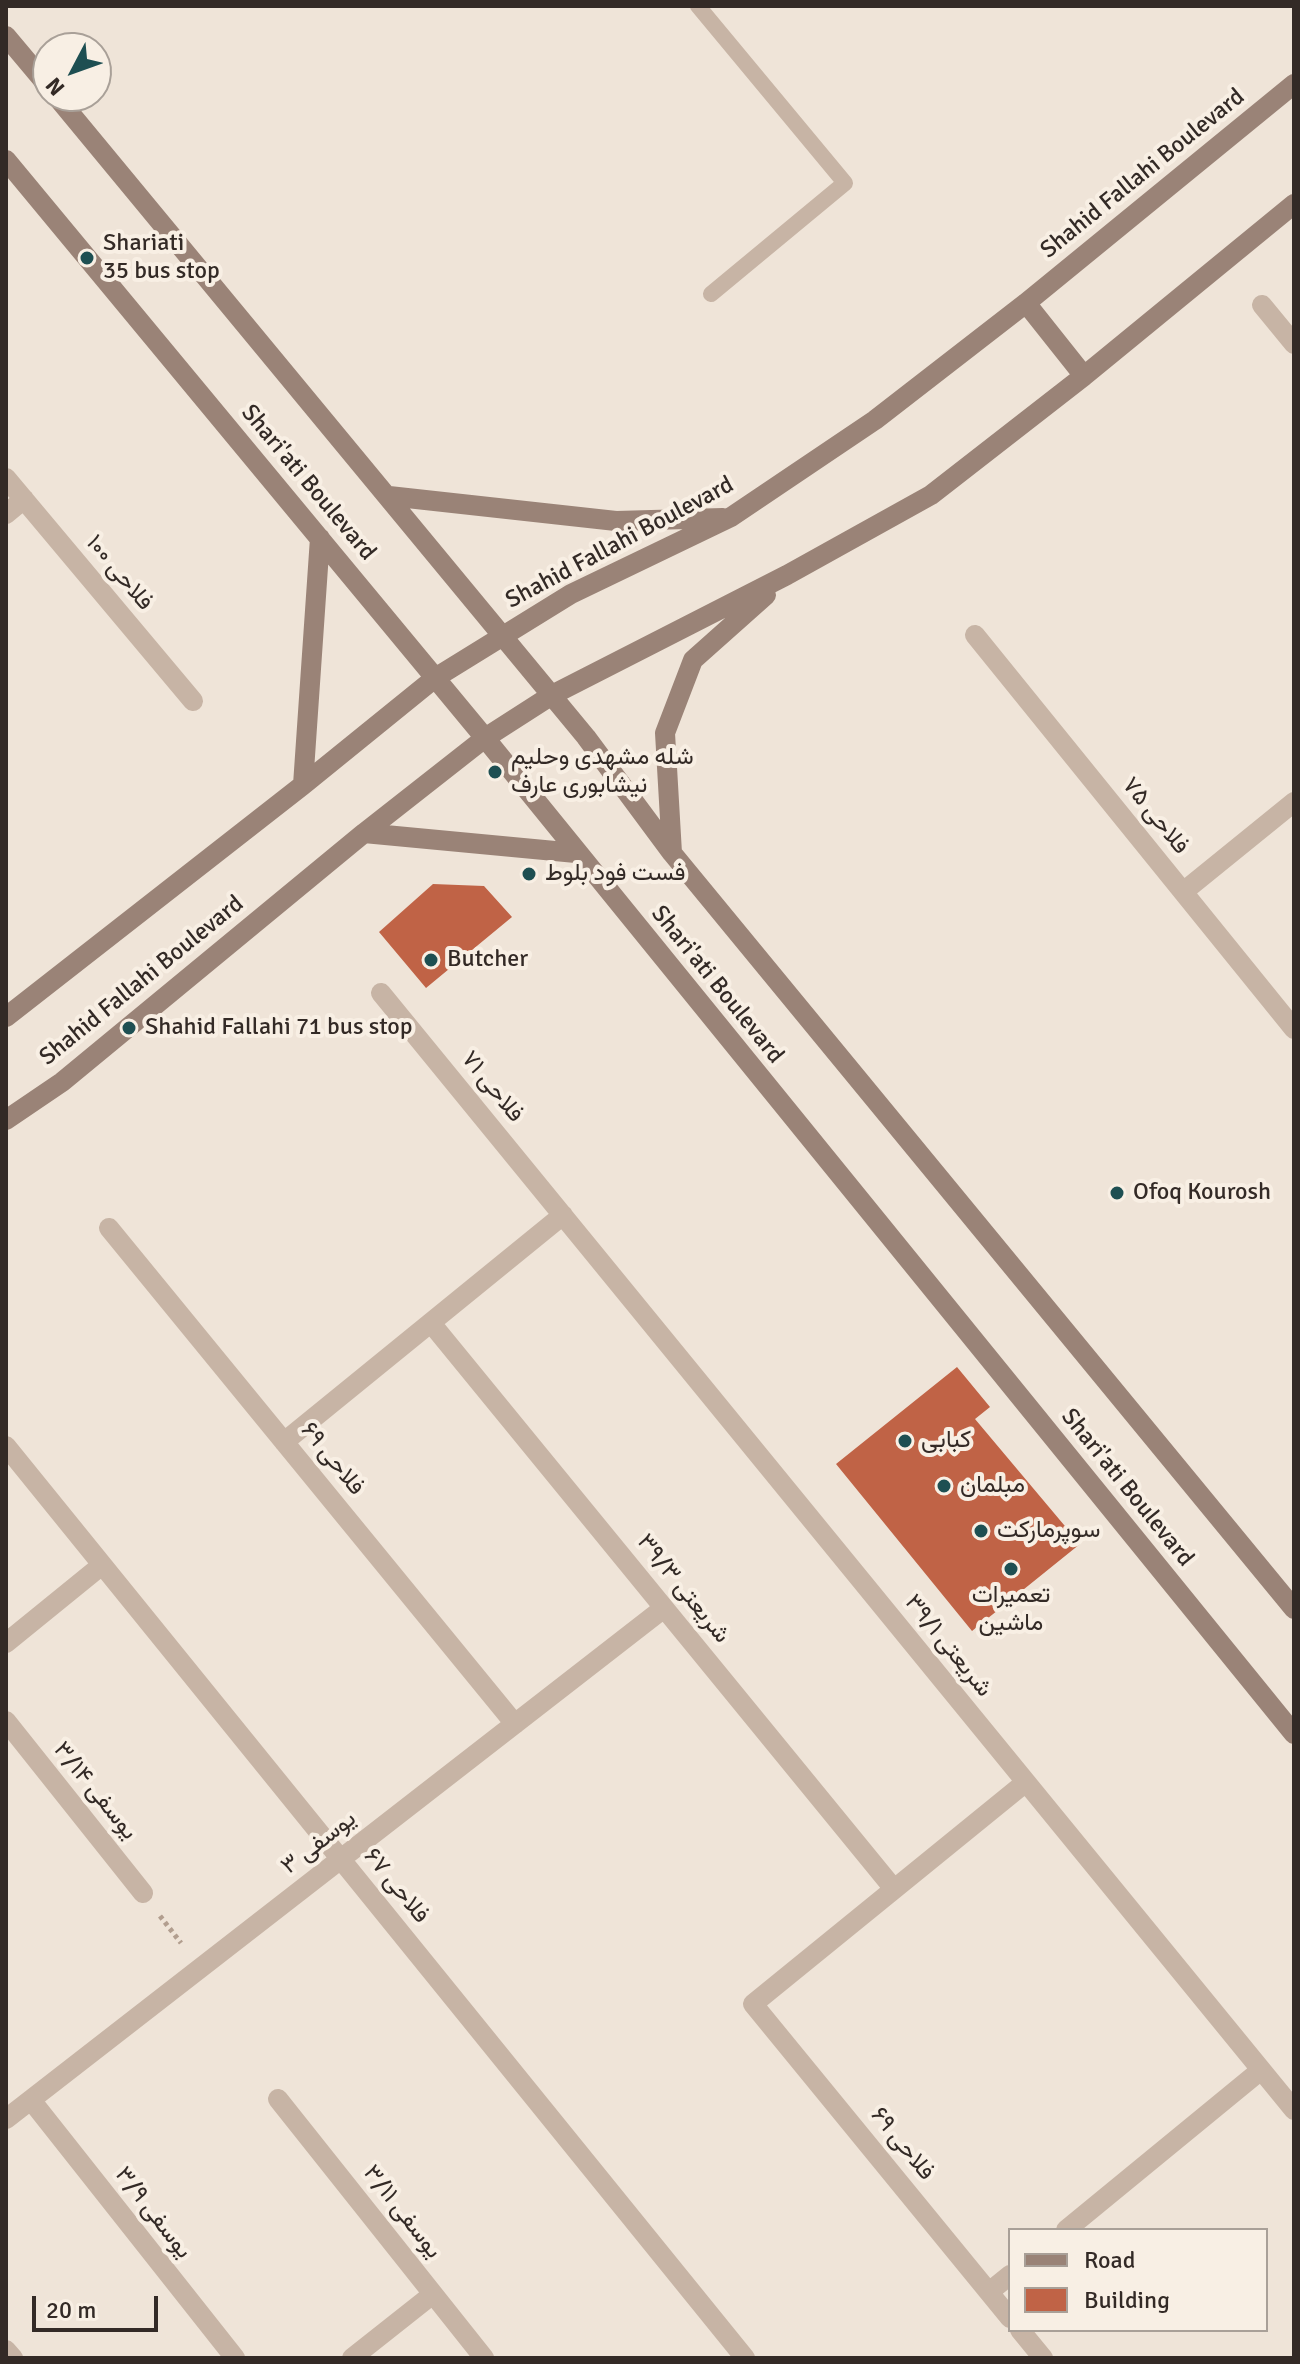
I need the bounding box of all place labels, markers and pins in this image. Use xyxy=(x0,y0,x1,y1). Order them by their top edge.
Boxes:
place label: Shariati 35 bus stop xyxy=(103,230,220,286)
marker: Shariati 35 bus stop xyxy=(78,249,96,267)
place label: شله مشهدی وحلیم نیشابوری عارف xyxy=(511,744,694,800)
marker: شله مشهدی وحلیم نیشابوری عارف xyxy=(486,763,504,781)
place label: فست فود بلوط xyxy=(545,860,685,888)
marker: فست فود بلوط xyxy=(520,865,538,883)
place label: Butcher xyxy=(447,946,528,974)
marker: Butcher xyxy=(422,951,440,969)
place label: Shahid Fallahi 71 bus stop xyxy=(145,1014,413,1042)
marker: Shahid Fallahi 71 bus stop xyxy=(120,1019,138,1037)
place label: Ofoq Kourosh xyxy=(1133,1179,1271,1207)
marker: Ofoq Kourosh xyxy=(1108,1184,1126,1202)
place label: کبابی xyxy=(921,1427,971,1455)
marker: کبابی xyxy=(896,1432,914,1450)
place label: مبلمان xyxy=(960,1472,1025,1500)
marker: مبلمان xyxy=(935,1477,953,1495)
place label: سوپرمارکت xyxy=(997,1517,1100,1545)
marker: سوپرمارکت xyxy=(972,1522,990,1540)
marker: تعمیرات ماشین xyxy=(1002,1560,1020,1578)
place label: تعمیرات ماشین xyxy=(972,1582,1050,1638)

